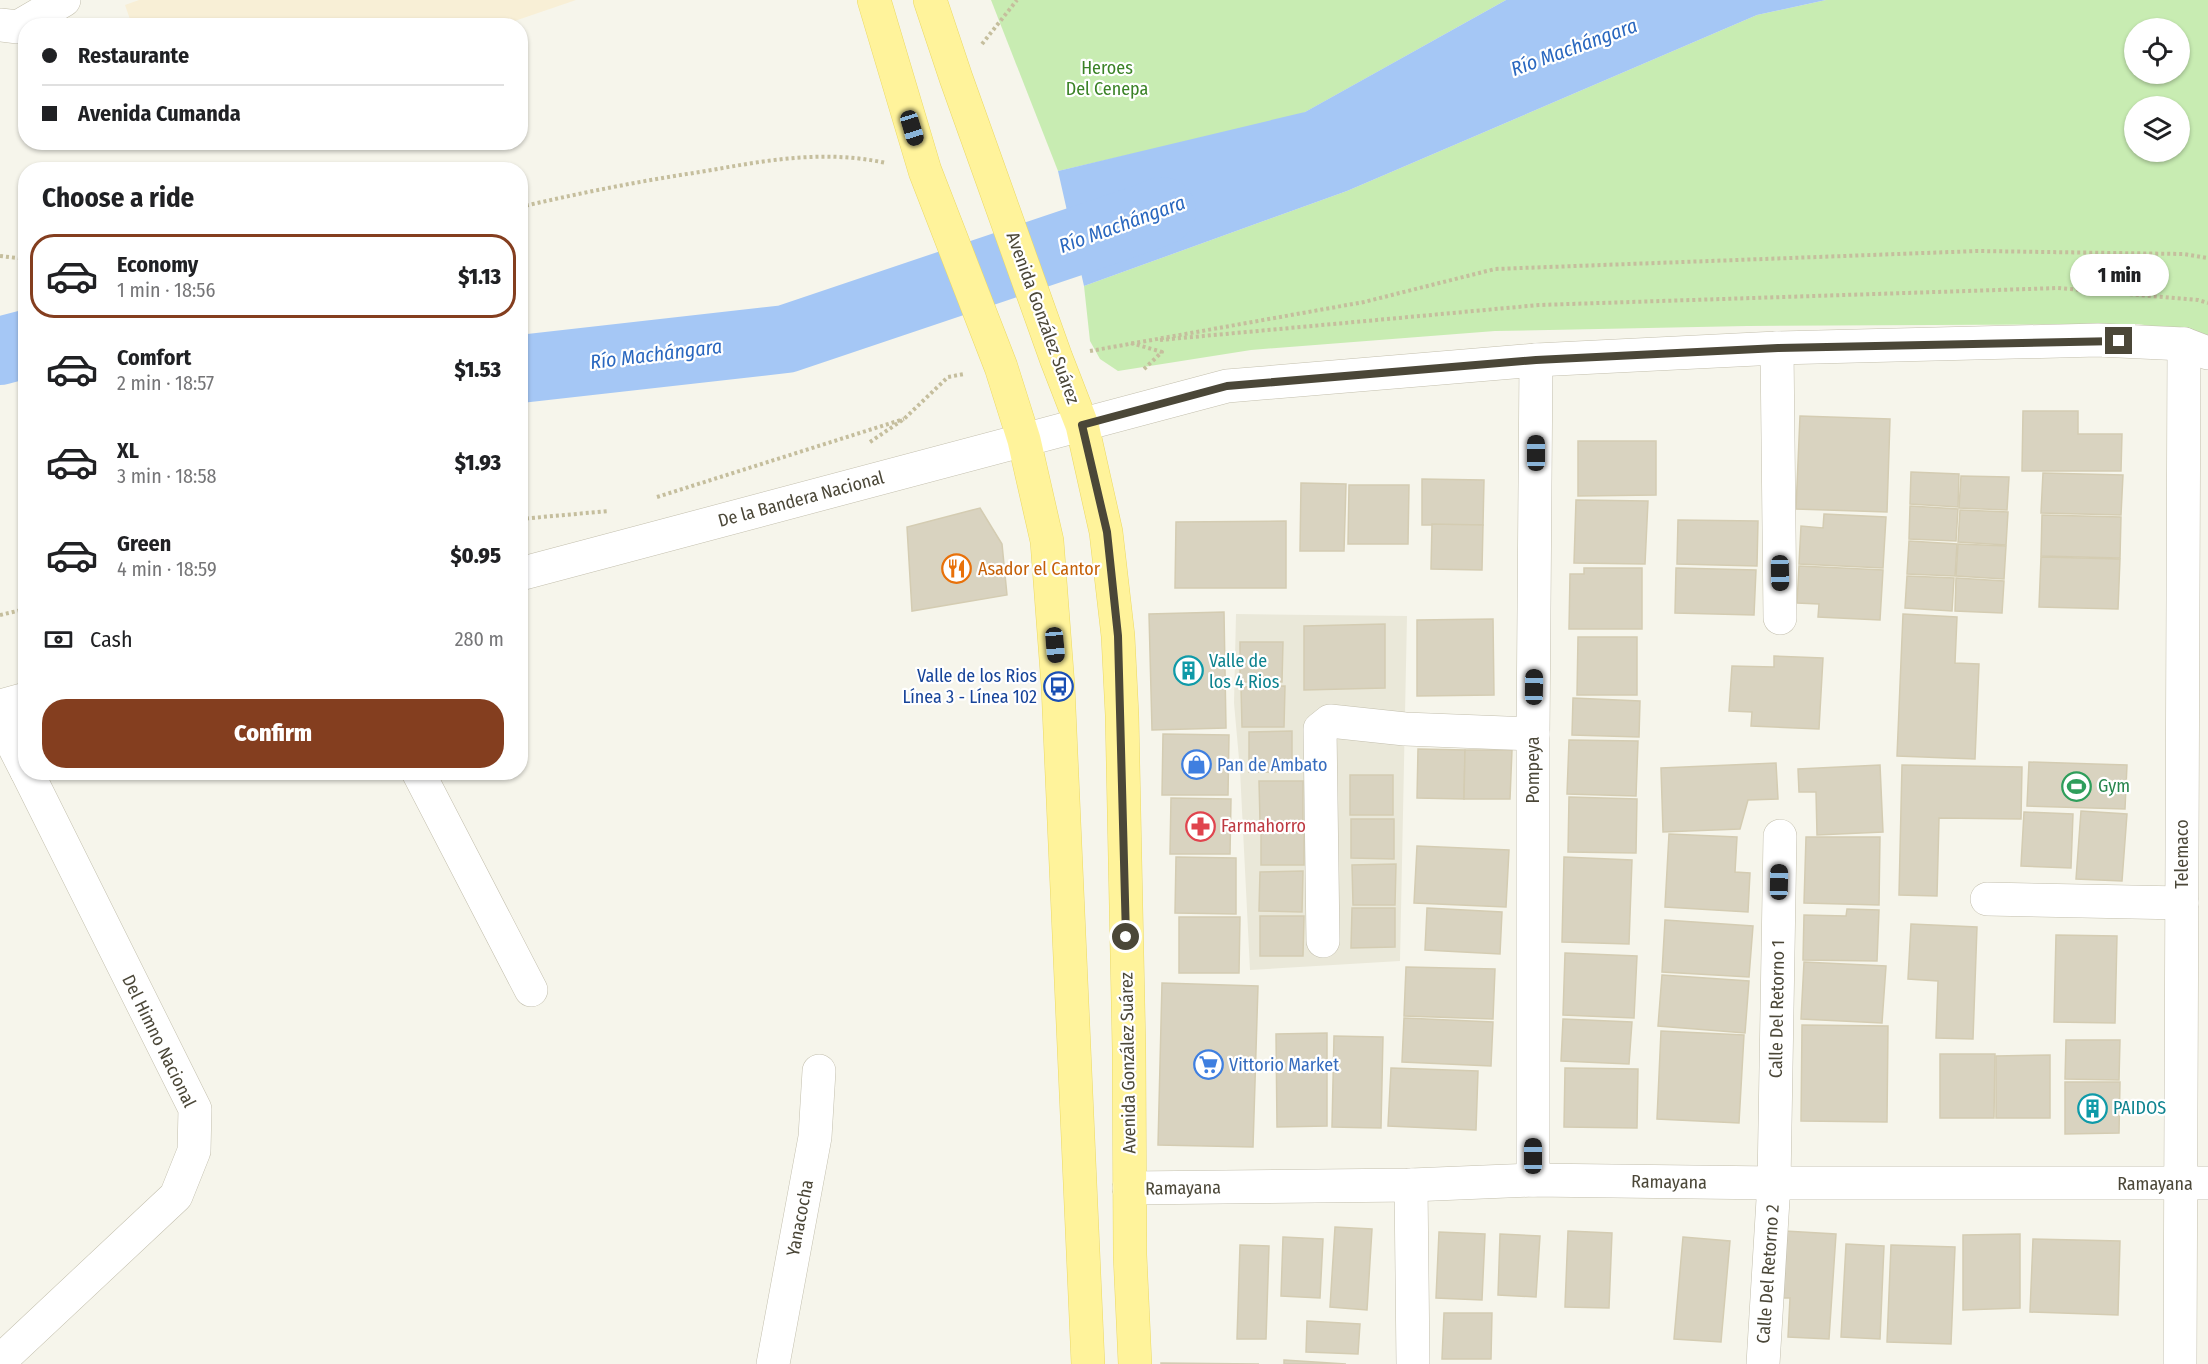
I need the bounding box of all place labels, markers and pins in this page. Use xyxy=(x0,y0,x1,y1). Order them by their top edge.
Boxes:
restaurant icon: Asador el Cantor xyxy=(941,553,973,585)
place label: Asador el Cantor xyxy=(978,558,1101,580)
place label: Valle de los 4 Rios xyxy=(1209,650,1280,693)
building icon: Valle de los 4 Rios xyxy=(1172,655,1204,687)
place label: Valle de los Rios Línea 3 - Línea 102 xyxy=(902,665,1037,708)
bus stop icon: Valle de los Rios Línea 3 - Línea 102 xyxy=(1042,670,1074,702)
shop icon: Pan de Ambato xyxy=(1180,749,1212,781)
place label: Pan de Ambato xyxy=(1217,754,1327,776)
sports icon: Gym xyxy=(2061,770,2093,802)
place label: Gym xyxy=(2098,775,2130,797)
pharmacy icon: Farmahorro xyxy=(1184,810,1216,842)
place label: Farmahorro xyxy=(1221,815,1306,837)
supermarket icon: Vittorio Market xyxy=(1192,1049,1224,1081)
place label: Vittorio Market xyxy=(1229,1054,1339,1076)
building icon: PAIDOS xyxy=(2076,1092,2108,1124)
place label: PAIDOS xyxy=(2113,1097,2166,1119)

